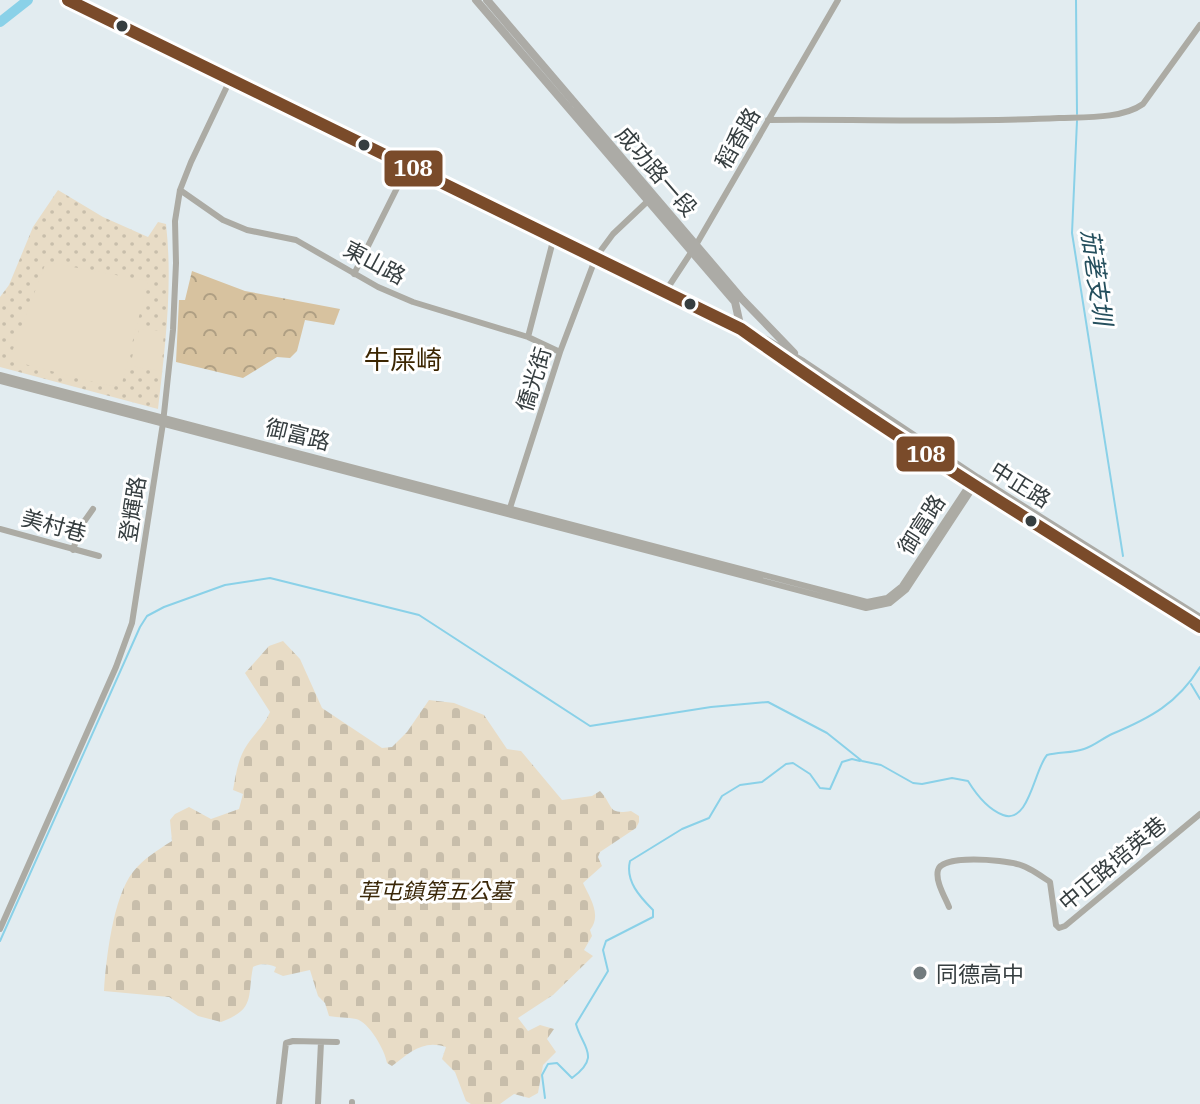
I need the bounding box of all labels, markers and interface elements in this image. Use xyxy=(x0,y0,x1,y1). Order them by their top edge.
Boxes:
unlabelled marker xyxy=(114,18,130,34)
street label: 稻香路 xyxy=(708,102,766,174)
street label: 成功路一段 xyxy=(610,120,704,222)
unlabelled marker xyxy=(356,137,372,153)
line badge: 108 xyxy=(383,149,444,188)
text: 108 xyxy=(393,153,433,182)
water label: 茄荖支圳 xyxy=(1074,227,1120,330)
street label: 東山路 xyxy=(339,234,411,290)
unlabelled marker xyxy=(682,296,698,312)
district label: 牛屎崎 xyxy=(364,342,442,376)
street label: 僑光街 xyxy=(509,343,557,415)
street label: 御富路 xyxy=(262,412,334,456)
line badge: 108 xyxy=(895,435,956,473)
text: 108 xyxy=(906,439,946,468)
street label: 中正路 xyxy=(985,454,1057,514)
street label: 登輝路 xyxy=(113,474,151,544)
street label: 御富路 xyxy=(891,488,951,560)
street label: 美村巷 xyxy=(18,502,90,548)
unlabelled marker xyxy=(1023,513,1039,529)
street label: 中正路培英巷 xyxy=(1052,809,1172,917)
park label: 草屯鎮第五公墓 xyxy=(358,876,515,905)
place label: 同德高中 xyxy=(936,959,1024,988)
marker: 同德高中 xyxy=(911,964,929,982)

